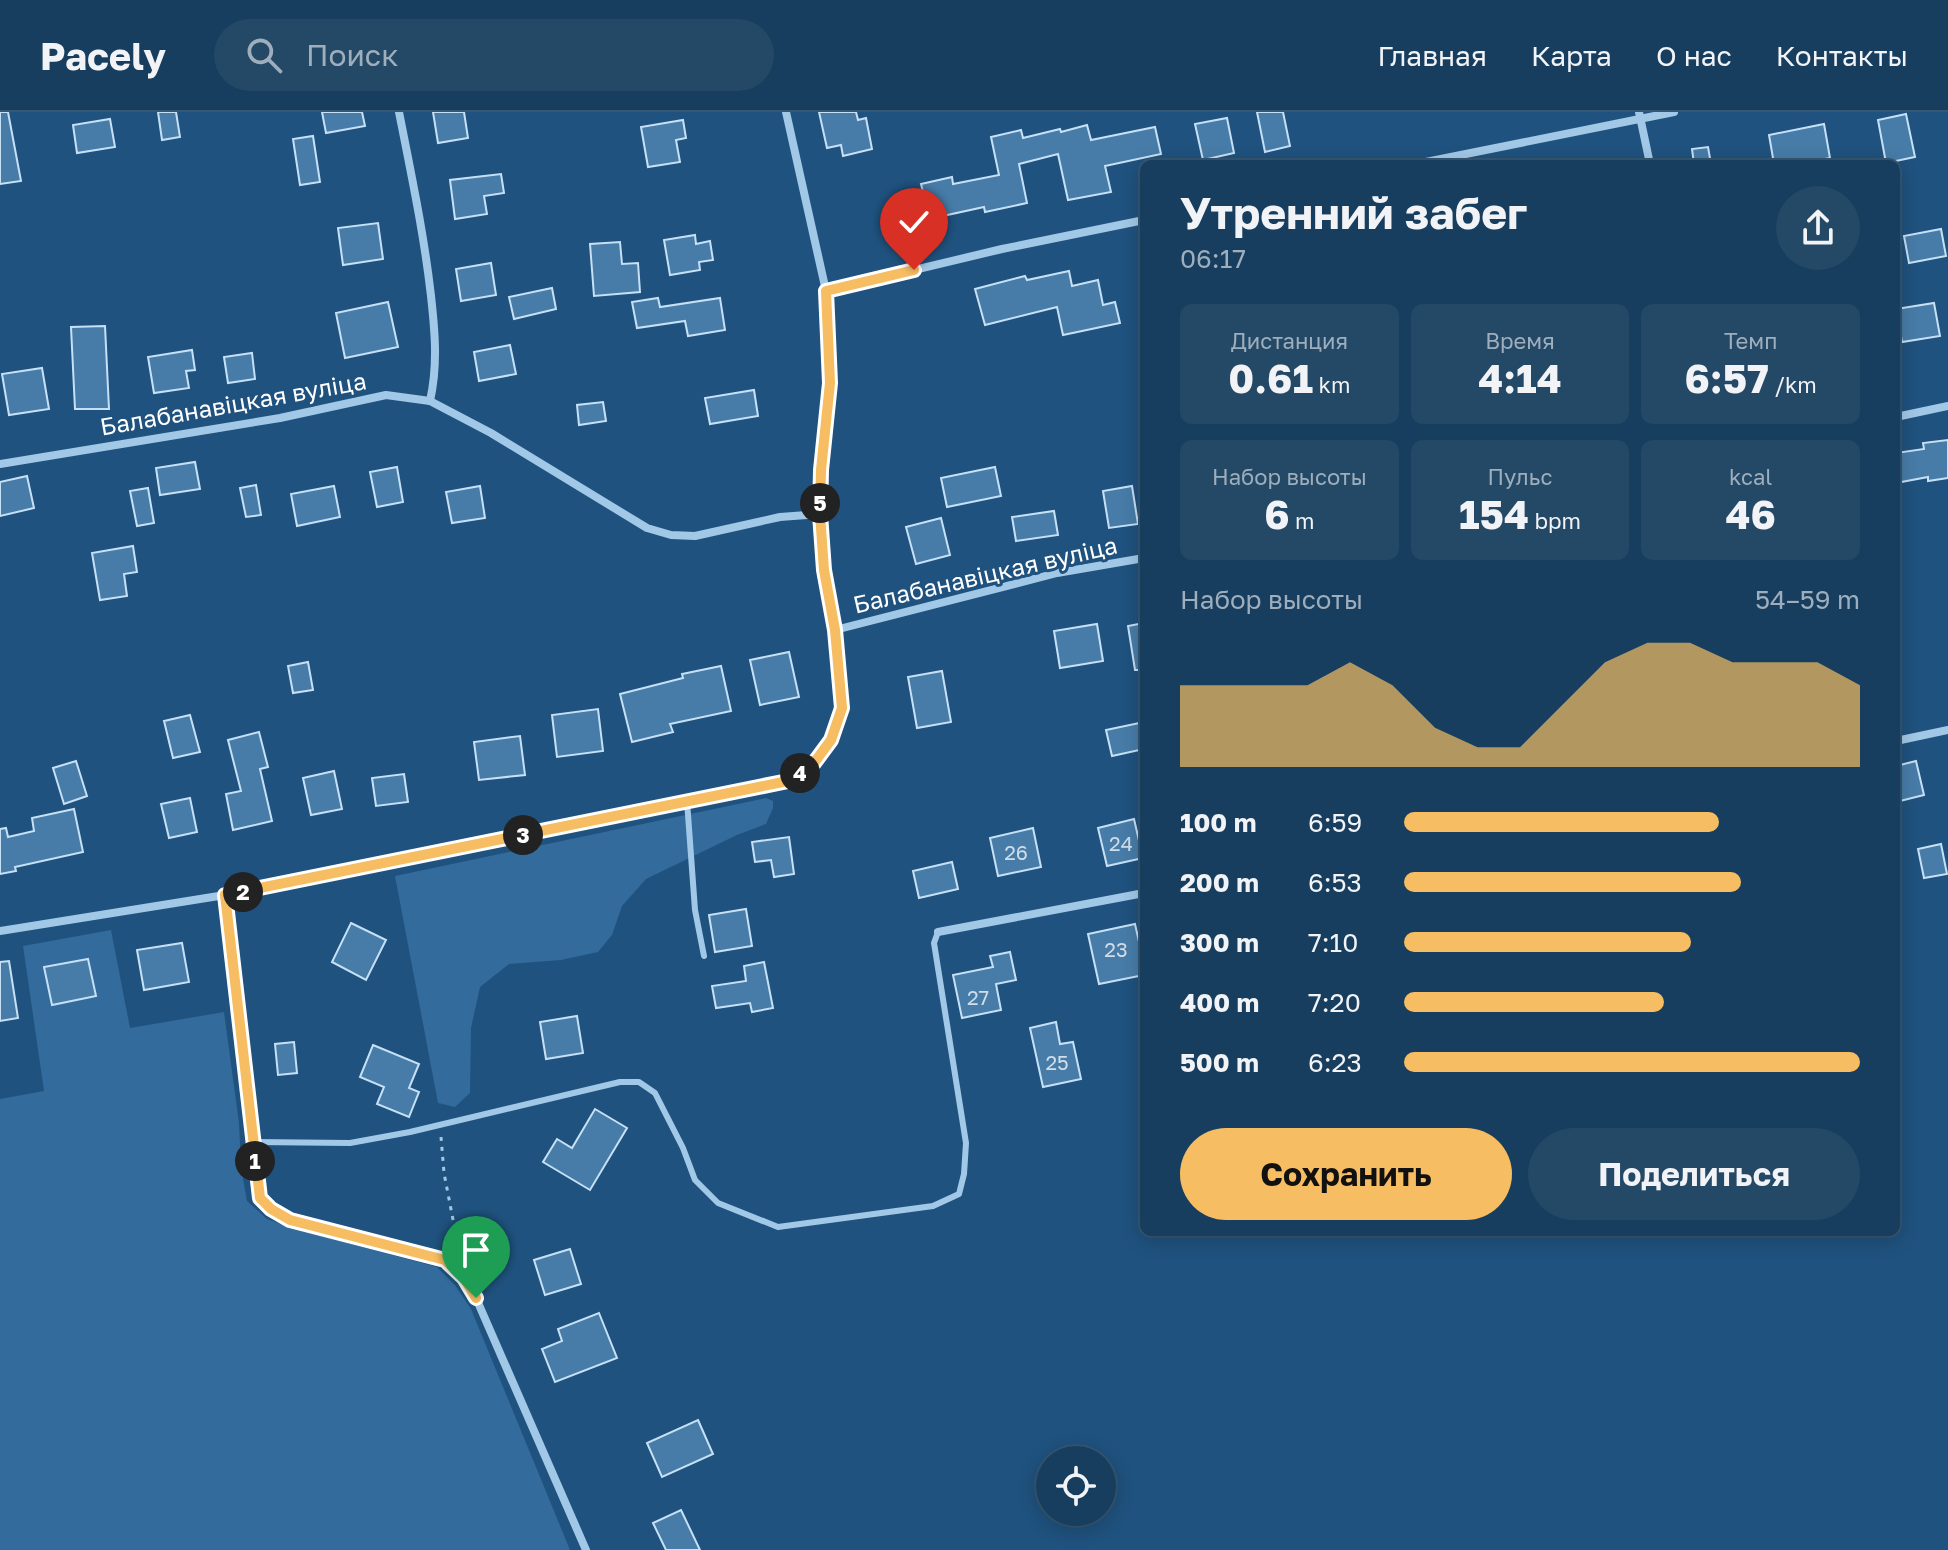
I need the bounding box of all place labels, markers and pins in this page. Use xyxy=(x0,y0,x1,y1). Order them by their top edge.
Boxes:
pin xyxy=(880,188,948,270)
pin: 5 xyxy=(800,483,840,523)
pin: 4 xyxy=(780,753,820,793)
pin: 3 xyxy=(503,815,543,855)
pin: 2 xyxy=(223,872,263,912)
pin: 1 xyxy=(235,1141,275,1181)
pin xyxy=(442,1216,510,1298)

